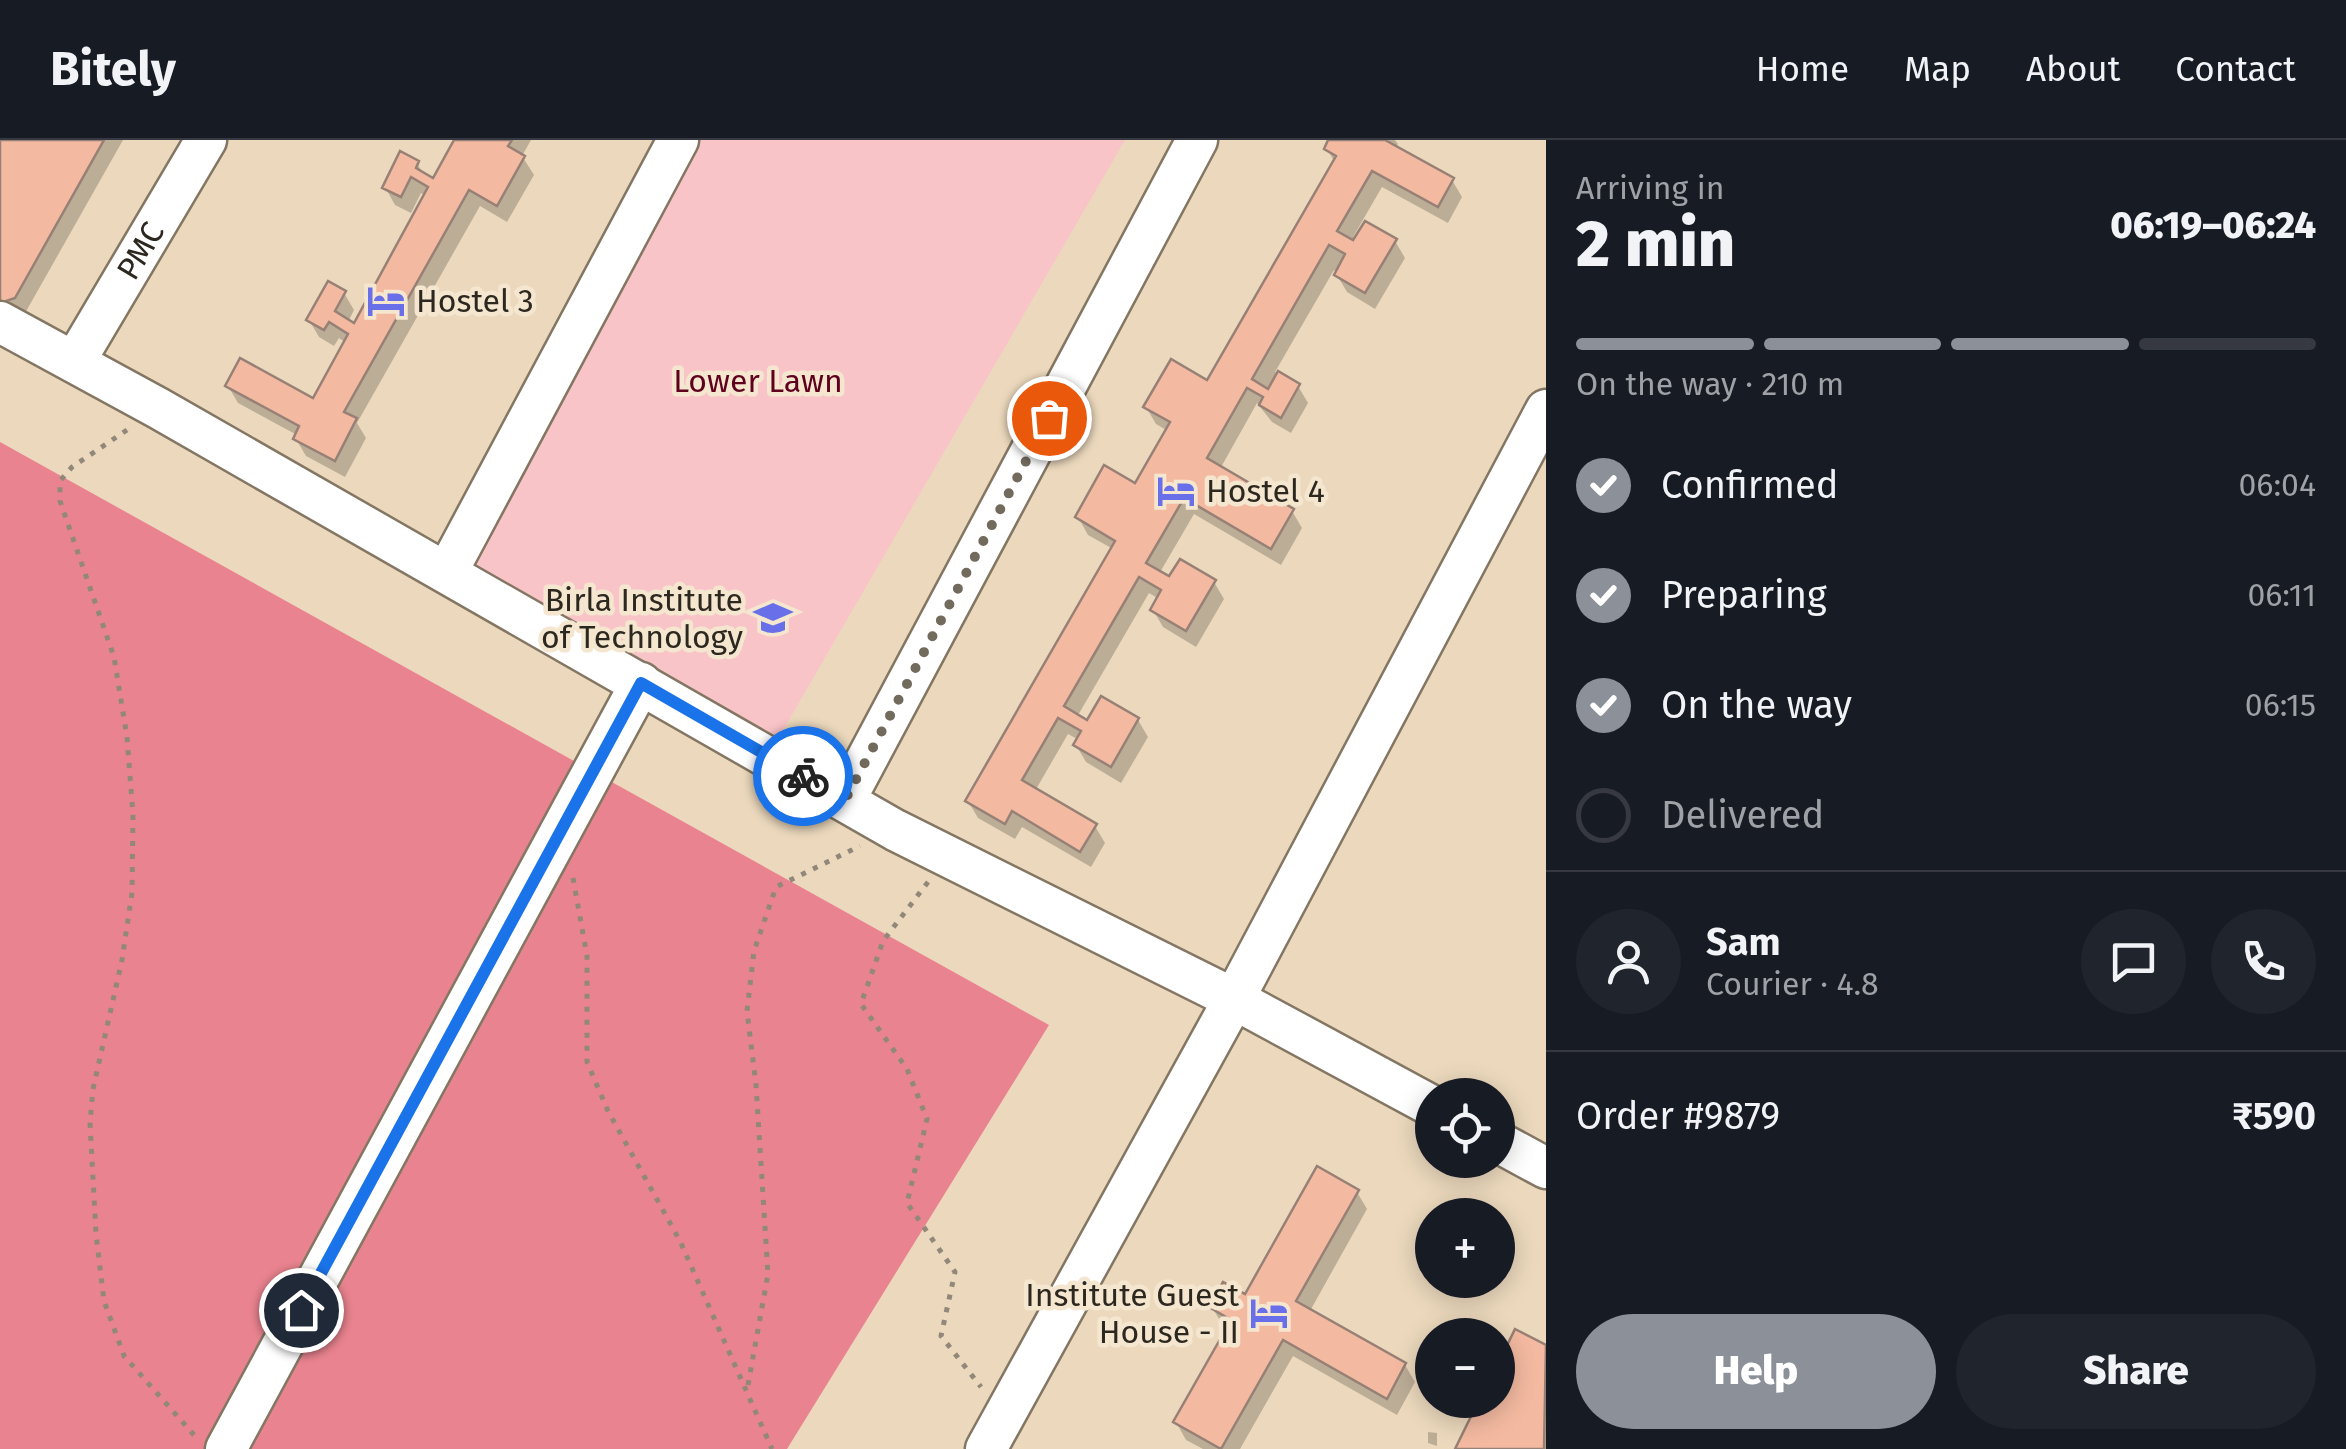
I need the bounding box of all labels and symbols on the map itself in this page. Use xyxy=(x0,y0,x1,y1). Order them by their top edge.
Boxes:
street label: PMC xyxy=(109,215,172,286)
hotel icon: Hostel 3 xyxy=(365,280,407,322)
place label: Hostel 3 xyxy=(416,282,534,320)
park label: Lower Lawn xyxy=(673,362,843,400)
pin xyxy=(1007,376,1092,461)
hotel icon: Hostel 4 xyxy=(1155,470,1197,512)
place label: Hostel 4 xyxy=(1206,472,1325,510)
place label: Birla Institute of Technology xyxy=(541,581,743,656)
school or university icon: Birla Institute of Technology xyxy=(752,597,794,639)
courier xyxy=(753,726,853,826)
pin xyxy=(259,1268,344,1353)
place label: Institute Guest House - II xyxy=(1025,1276,1239,1351)
hotel icon: Institute Guest House - II xyxy=(1248,1292,1290,1334)

